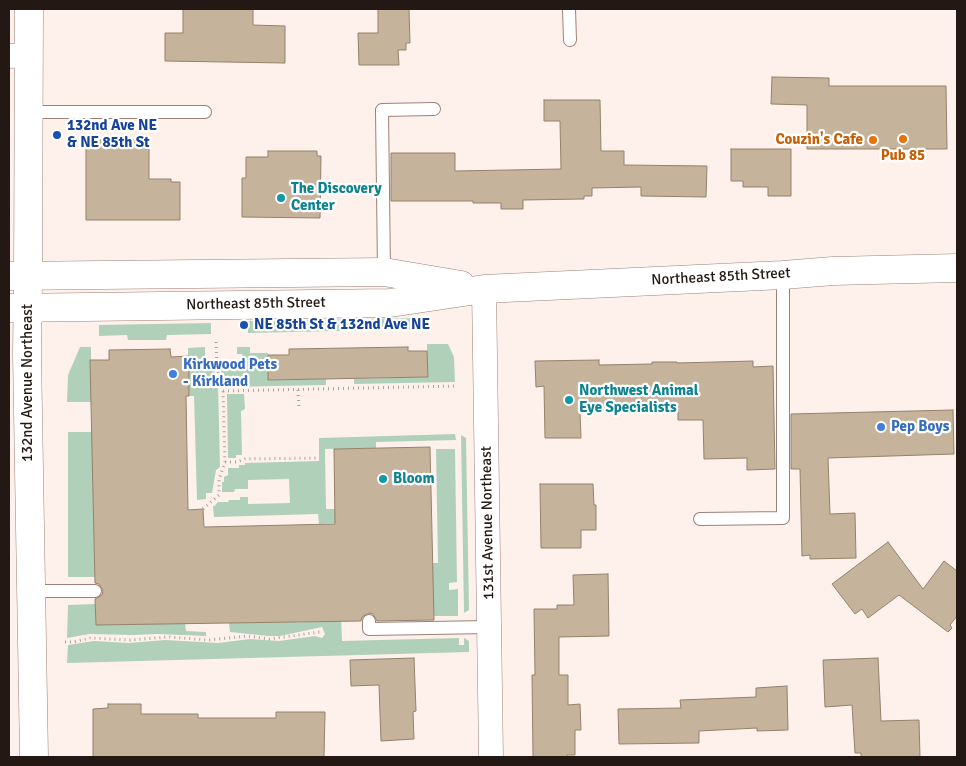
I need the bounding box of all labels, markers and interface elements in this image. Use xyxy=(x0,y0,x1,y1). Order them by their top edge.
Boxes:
place label: 132nd Ave NE & NE 85th St xyxy=(67,117,157,152)
marker: 132nd Ave NE & NE 85th St xyxy=(51,129,63,141)
place label: Couzin's Cafe xyxy=(775,131,863,149)
marker: Pub 85 xyxy=(897,133,909,145)
marker: Couzin's Cafe xyxy=(867,134,879,146)
place label: Pub 85 xyxy=(881,147,925,165)
place label: The Discovery Center xyxy=(291,180,382,215)
marker: The Discovery Center xyxy=(275,192,287,204)
street label: Northeast 85th Street xyxy=(651,264,791,290)
street label: Northeast 85th Street xyxy=(186,294,326,314)
street label: 132nd Avenue Northeast xyxy=(19,304,37,462)
place label: NE 85th St & 132nd Ave NE xyxy=(254,316,430,334)
marker: NE 85th St & 132nd Ave NE xyxy=(238,319,250,331)
place label: Kirkwood Pets - Kirkland xyxy=(183,356,277,391)
marker: Kirkwood Pets - Kirkland xyxy=(167,368,179,380)
place label: Northwest Animal Eye Specialists xyxy=(579,382,698,417)
marker: Northwest Animal Eye Specialists xyxy=(563,394,575,406)
place label: Pep Boys xyxy=(891,418,949,436)
marker: Pep Boys xyxy=(875,421,887,433)
street label: 131st Avenue Northeast xyxy=(478,446,498,600)
place label: Bloom xyxy=(393,470,435,488)
marker: Bloom xyxy=(377,473,389,485)

